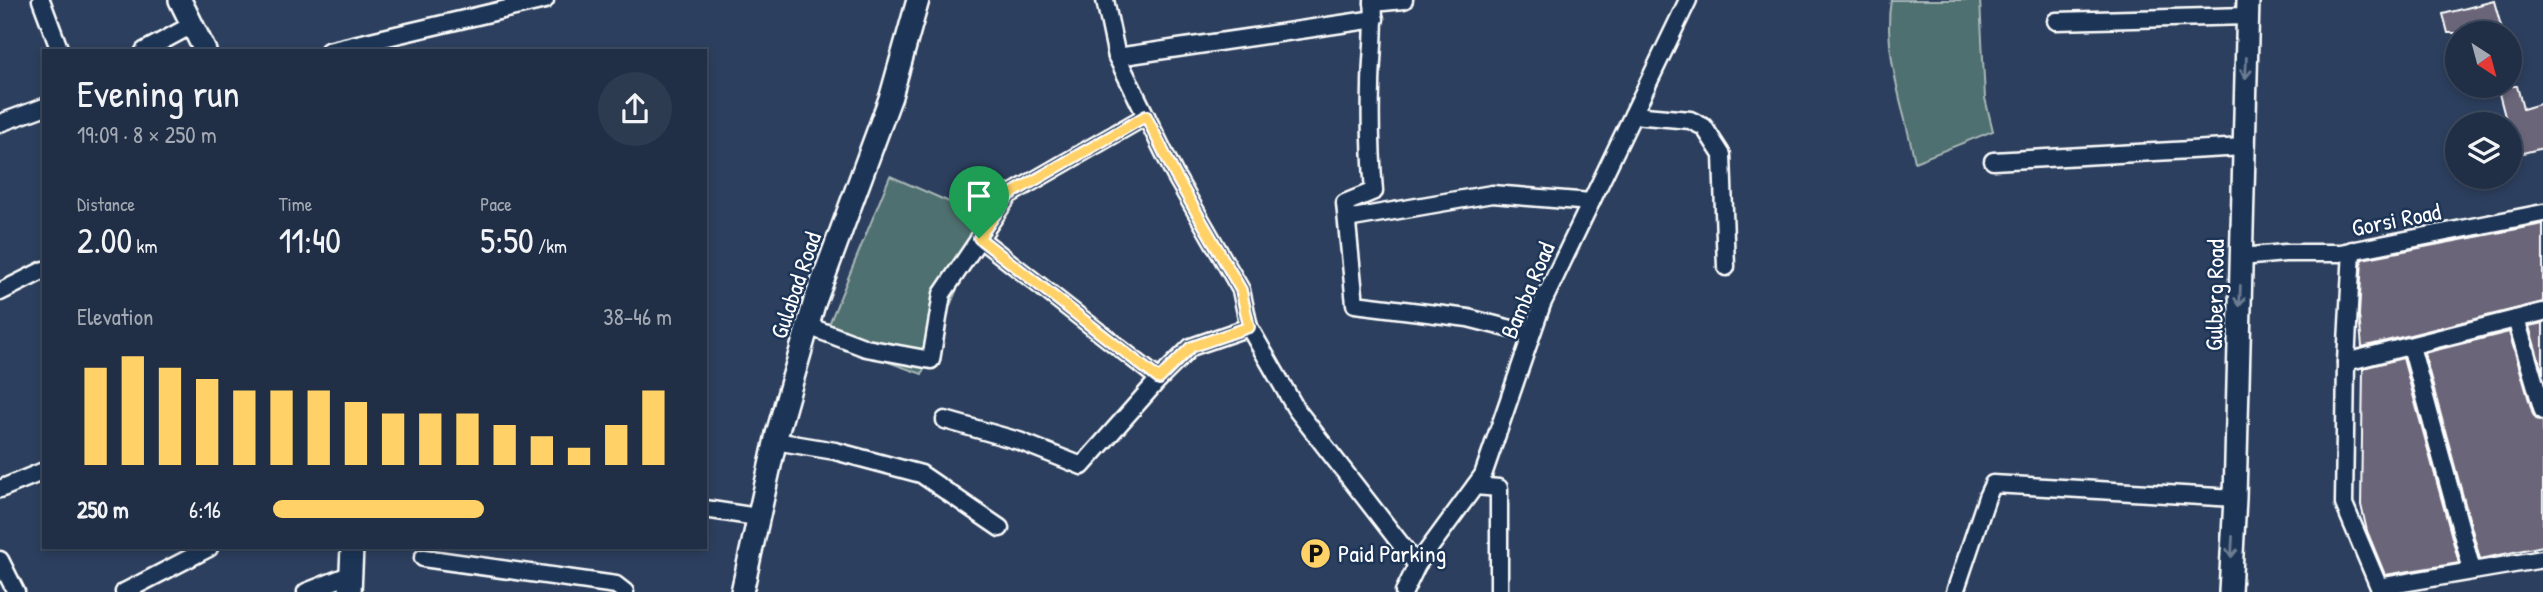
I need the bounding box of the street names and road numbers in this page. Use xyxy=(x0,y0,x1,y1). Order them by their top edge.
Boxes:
street label: Gorsi Road xyxy=(2349,195,2443,243)
street label: Gulabad Road xyxy=(762,228,828,342)
street label: Bamba Road xyxy=(1492,237,1562,343)
street label: Gulberg Road xyxy=(2197,239,2231,351)

